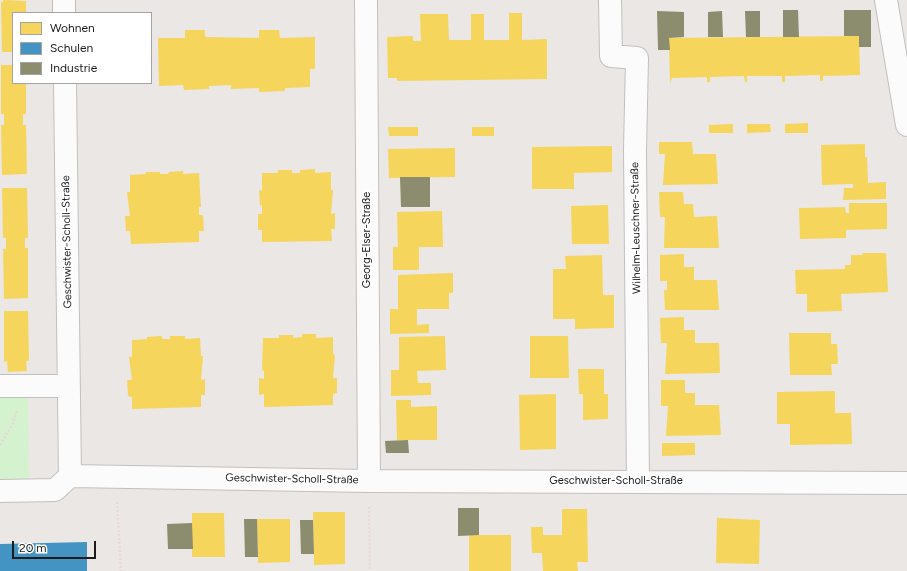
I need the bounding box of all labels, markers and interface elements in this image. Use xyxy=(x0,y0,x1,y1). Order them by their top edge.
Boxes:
legend xyxy=(12,12,152,84)
text: Wohnen xyxy=(50,21,95,35)
text: Schulen xyxy=(50,41,93,55)
text: Industrie xyxy=(50,61,97,75)
street label: Wilhelm-Leuschner-Straße xyxy=(628,162,644,294)
street label: Geschwister-Scholl-Straße xyxy=(59,175,75,309)
street label: Georg-Elser-Straße xyxy=(360,192,374,288)
street label: Geschwister-Scholl-Straße xyxy=(225,471,359,487)
street label: Geschwister-Scholl-Straße xyxy=(549,474,683,488)
scale bar xyxy=(14,533,98,559)
text: 20 m xyxy=(19,541,47,555)

